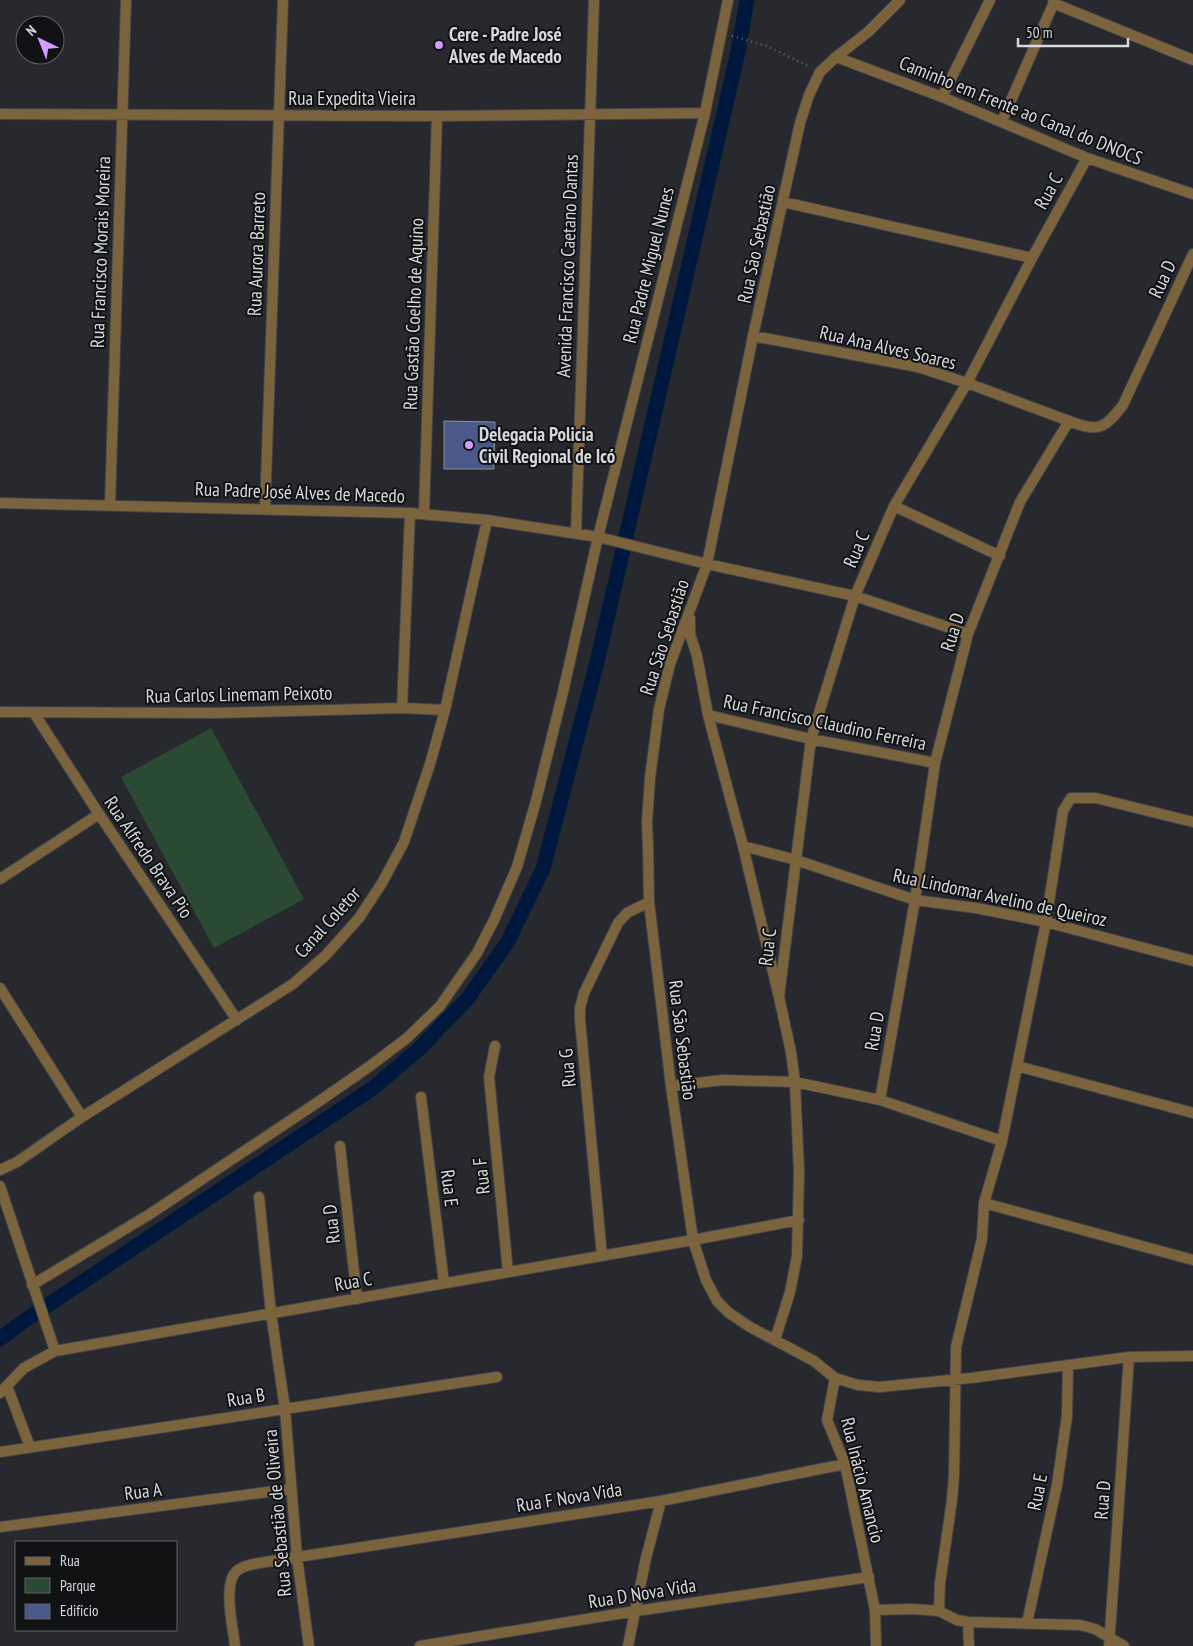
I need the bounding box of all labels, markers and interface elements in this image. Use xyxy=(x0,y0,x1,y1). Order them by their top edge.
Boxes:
north arrow xyxy=(15,15,65,65)
scale bar xyxy=(1018,15,1128,47)
text: N xyxy=(22,21,40,40)
place label: Cere - Padre José Alves de Macedo xyxy=(448,22,562,68)
text: 50 m xyxy=(1026,23,1052,42)
marker: Cere - Padre José Alves de Macedo xyxy=(433,39,445,51)
street label: Caminho em Frente ao Canal do DNOCS xyxy=(896,50,1146,170)
street label: Rua Expedita Vieira xyxy=(288,86,416,110)
street label: Avenida Francisco Caetano Dantas xyxy=(551,154,583,378)
street label: Rua Francisco Morais Moreira xyxy=(85,156,115,348)
street label: Rua C xyxy=(1028,168,1068,213)
street label: Rua São Sebastião xyxy=(732,183,780,305)
street label: Rua Padre Miguel Nunes xyxy=(617,184,679,346)
street label: Rua Aurora Barreto xyxy=(242,192,270,316)
street label: Rua Gastão Coelho de Aquino xyxy=(398,218,428,410)
street label: Rua D xyxy=(1143,256,1181,302)
street label: Rua Ana Alves Soares xyxy=(817,320,959,374)
place label: Delegacia Policia Civil Regional de Icó xyxy=(479,422,615,468)
marker: Delegacia Policia Civil Regional de Icó xyxy=(463,439,475,451)
street label: Rua Padre José Alves de Macedo xyxy=(195,476,405,508)
street label: Rua C xyxy=(838,527,875,571)
street label: Rua São Sebastião xyxy=(634,576,694,698)
street label: Rua D xyxy=(935,610,969,654)
street label: Rua Carlos Linemam Peixoto xyxy=(145,680,333,708)
street label: Rua Francisco Claudino Ferreira xyxy=(721,689,929,755)
street label: Rua Alfredo Brava Pio xyxy=(99,791,199,923)
street label: Rua Lindomar Avelino de Queiroz xyxy=(891,863,1109,931)
street label: Canal Coletor xyxy=(289,881,366,963)
street label: Rua C xyxy=(753,927,781,967)
street label: Rua São Sebastião xyxy=(664,979,702,1101)
street label: Rua D xyxy=(859,1010,889,1052)
street label: Rua G xyxy=(553,1048,581,1088)
street label: Rua F xyxy=(467,1156,495,1196)
street label: Rua E xyxy=(436,1168,464,1208)
street label: Rua D xyxy=(317,1203,345,1245)
street label: Rua C xyxy=(332,1266,374,1296)
street label: Rua B xyxy=(225,1382,267,1412)
street label: Rua Inácio Amancio xyxy=(836,1415,890,1545)
street label: Rua Sebastião de Oliveira xyxy=(258,1428,296,1598)
street label: Rua E xyxy=(1022,1471,1052,1513)
street label: Rua A xyxy=(123,1477,163,1505)
street label: Rua F Nova Vida xyxy=(515,1477,623,1517)
street label: Rua D xyxy=(1089,1480,1115,1520)
legend xyxy=(15,1541,178,1631)
text: Rua xyxy=(60,1551,80,1570)
street label: Rua D Nova Vida xyxy=(587,1573,697,1613)
text: Parque xyxy=(60,1576,96,1595)
text: Edifício xyxy=(60,1601,98,1620)

